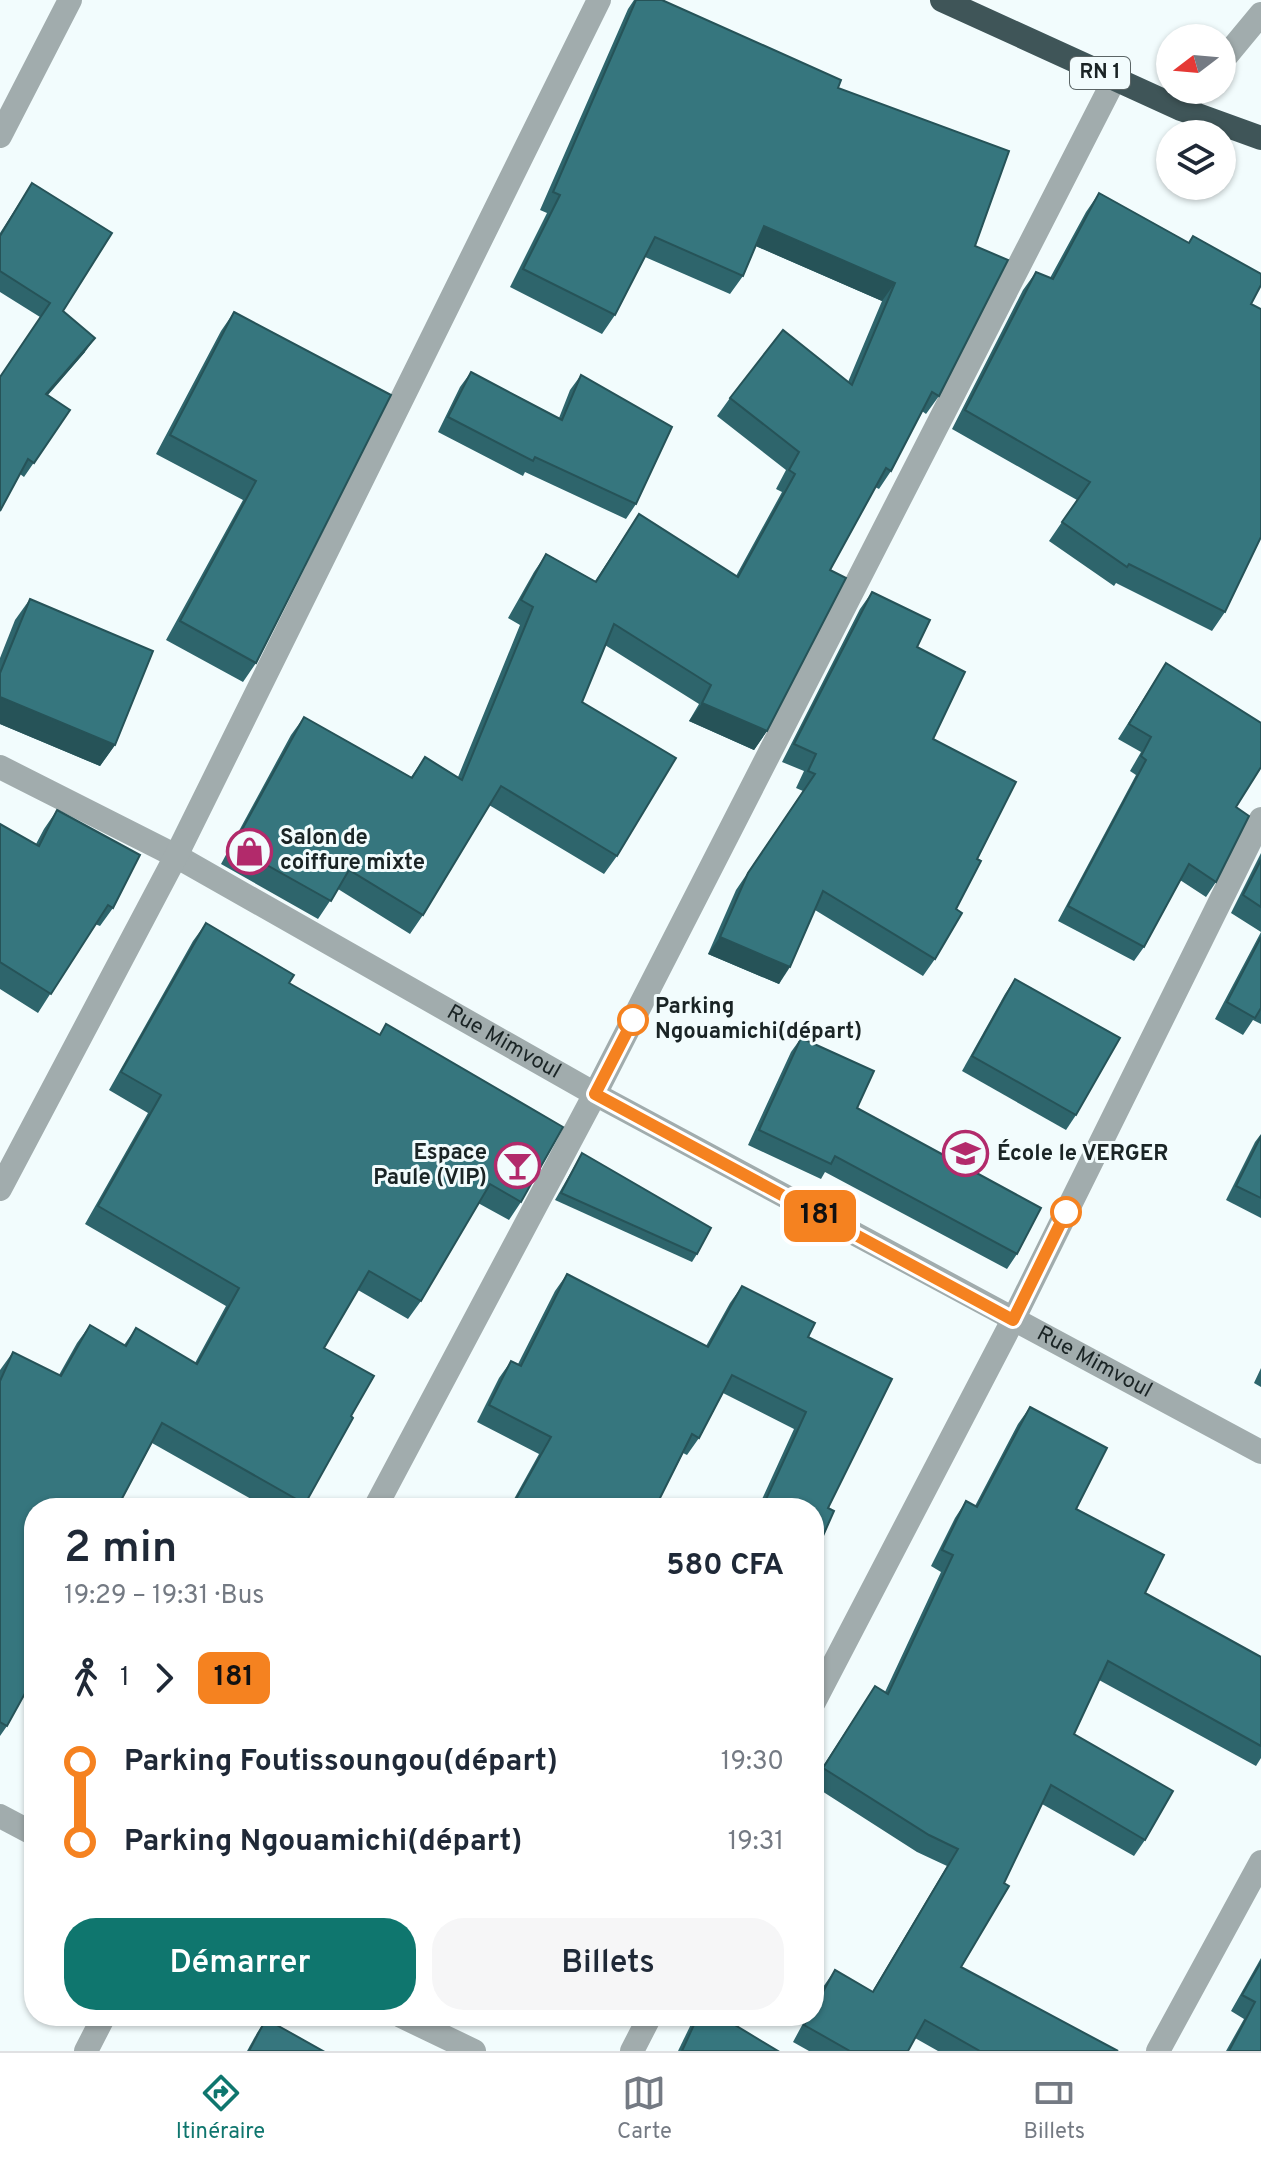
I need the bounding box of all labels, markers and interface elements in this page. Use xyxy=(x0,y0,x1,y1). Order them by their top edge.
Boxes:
north arrow xyxy=(1156,24,1236,104)
map controls xyxy=(1156,24,1236,200)
road number: RN 1 xyxy=(1070,57,1130,89)
button: layers xyxy=(1156,120,1236,200)
place label: Salon de coiffure mixte xyxy=(280,825,425,877)
shop icon: Salon de coiffure mixte xyxy=(225,827,273,875)
place label: Parking Ngouamichi(départ) xyxy=(655,994,862,1046)
street label: Rue Mimvoul xyxy=(442,999,566,1085)
marker: Parking Ngouamichi(départ) xyxy=(618,1005,648,1035)
school or university icon: École le VERGER xyxy=(942,1130,990,1178)
place label: École le VERGER xyxy=(997,1139,1168,1168)
place label: Espace Paule (VIP) xyxy=(373,1140,487,1192)
bar icon: Espace Paule (VIP) xyxy=(494,1142,542,1190)
line badge: 181 xyxy=(774,1190,866,1242)
unlabelled marker xyxy=(1051,1197,1081,1227)
text: 181 xyxy=(800,1198,840,1234)
street label: Rue Mimvoul xyxy=(1032,1320,1157,1404)
text: 2 min xyxy=(64,1522,177,1578)
text: 580 CFA xyxy=(666,1548,784,1585)
text: 19:29 – 19:31 · Bus xyxy=(64,1580,264,1613)
icon: walk xyxy=(64,1656,108,1700)
icon: forward xyxy=(142,1656,186,1700)
text: 181 xyxy=(214,1660,254,1696)
text: 1 xyxy=(120,1662,130,1695)
text: Parking Foutissoungou(départ) xyxy=(124,1744,558,1781)
text: 19:30 xyxy=(721,1746,784,1779)
text: Parking Ngouamichi(départ) xyxy=(124,1824,522,1861)
text: 19:31 xyxy=(728,1826,784,1859)
button: Démarrer xyxy=(64,1918,416,2010)
button: Billets xyxy=(432,1918,784,2010)
tab: Itinéraire xyxy=(176,2071,265,2146)
tab: Carte xyxy=(617,2071,672,2146)
tab: Billets xyxy=(1024,2071,1085,2146)

